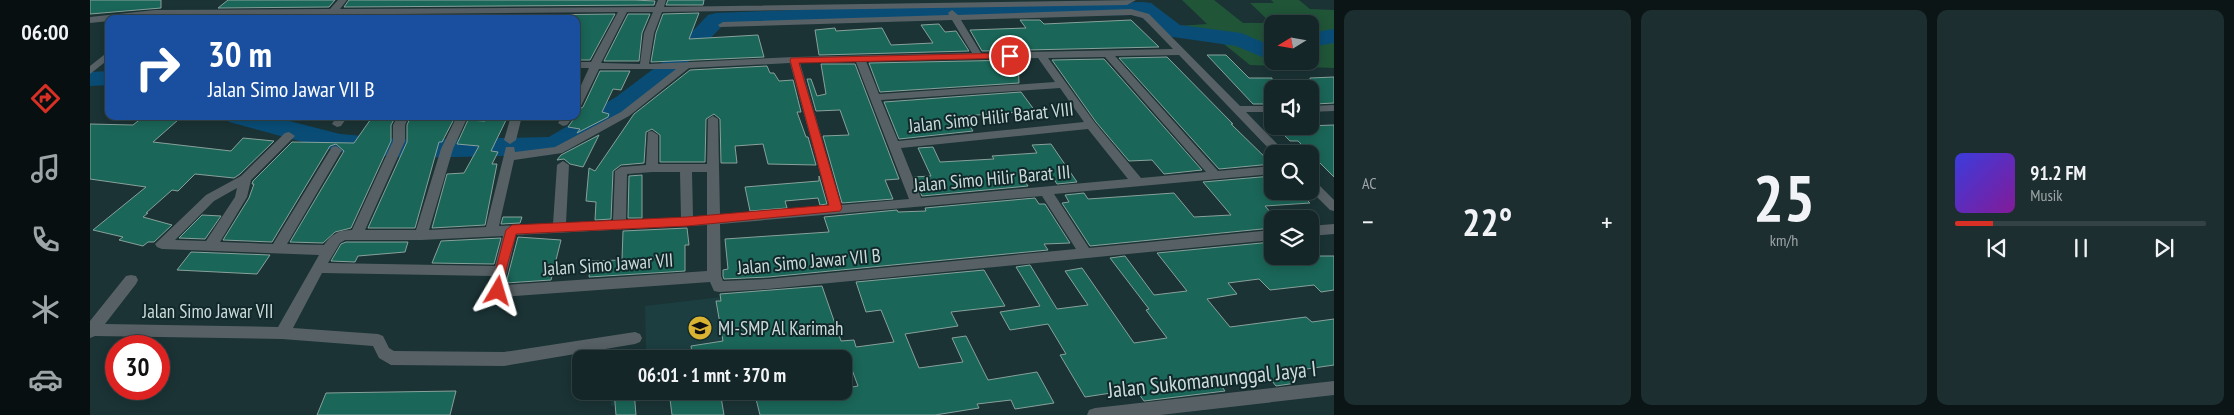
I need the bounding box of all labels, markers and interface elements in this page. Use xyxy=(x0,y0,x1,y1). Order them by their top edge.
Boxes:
north arrow xyxy=(1264,15,1319,70)
map controls xyxy=(1264,15,1319,265)
text: 06:00 xyxy=(21,18,69,46)
text: 30 m xyxy=(208,31,272,77)
icon: right xyxy=(125,35,190,100)
pin xyxy=(989,35,1031,77)
icon: arrive xyxy=(996,42,1024,70)
text: Jalan Simo Jawar VII B xyxy=(208,75,375,103)
button: sound xyxy=(1264,80,1319,135)
icon: directions xyxy=(28,81,63,116)
street label: Jalan Simo Hilir Barat VIII xyxy=(906,96,1075,138)
button: search xyxy=(1264,145,1319,200)
icon: music xyxy=(28,151,63,186)
text: 25 xyxy=(1753,155,1815,239)
street label: Jalan Simo Hilir Barat III xyxy=(912,159,1071,197)
text: 91.2 FM xyxy=(2030,161,2086,185)
text: AC xyxy=(1362,173,1377,193)
text: Musik xyxy=(2030,185,2063,205)
text: 22° xyxy=(1462,197,1512,246)
text: − xyxy=(1362,203,1374,240)
text: + xyxy=(1601,203,1613,240)
button: layers xyxy=(1264,210,1319,265)
icon: phone xyxy=(28,222,63,257)
text: km/h xyxy=(1770,230,1798,250)
icon: previous xyxy=(1983,234,2011,262)
icon: pause xyxy=(2067,234,2095,262)
icon: next xyxy=(2150,234,2178,262)
street label: Jalan Simo Jawar VII B xyxy=(735,243,882,279)
street label: Jalan Simo Jawar VII xyxy=(541,247,674,281)
position arrow xyxy=(471,264,523,316)
icon: climate xyxy=(28,292,63,327)
street label: Jalan Simo Jawar VII xyxy=(142,299,273,323)
school or university icon: MI-SMP Al Karimah xyxy=(687,315,713,341)
place label: MI-SMP Al Karimah xyxy=(718,316,843,340)
speed limit sign: 30 xyxy=(105,335,170,400)
street label: Jalan Sukomanunggal Jaya I xyxy=(1105,354,1318,404)
icon: car xyxy=(28,362,63,397)
text: 06:01 · 1 mnt · 370 m xyxy=(638,363,786,387)

